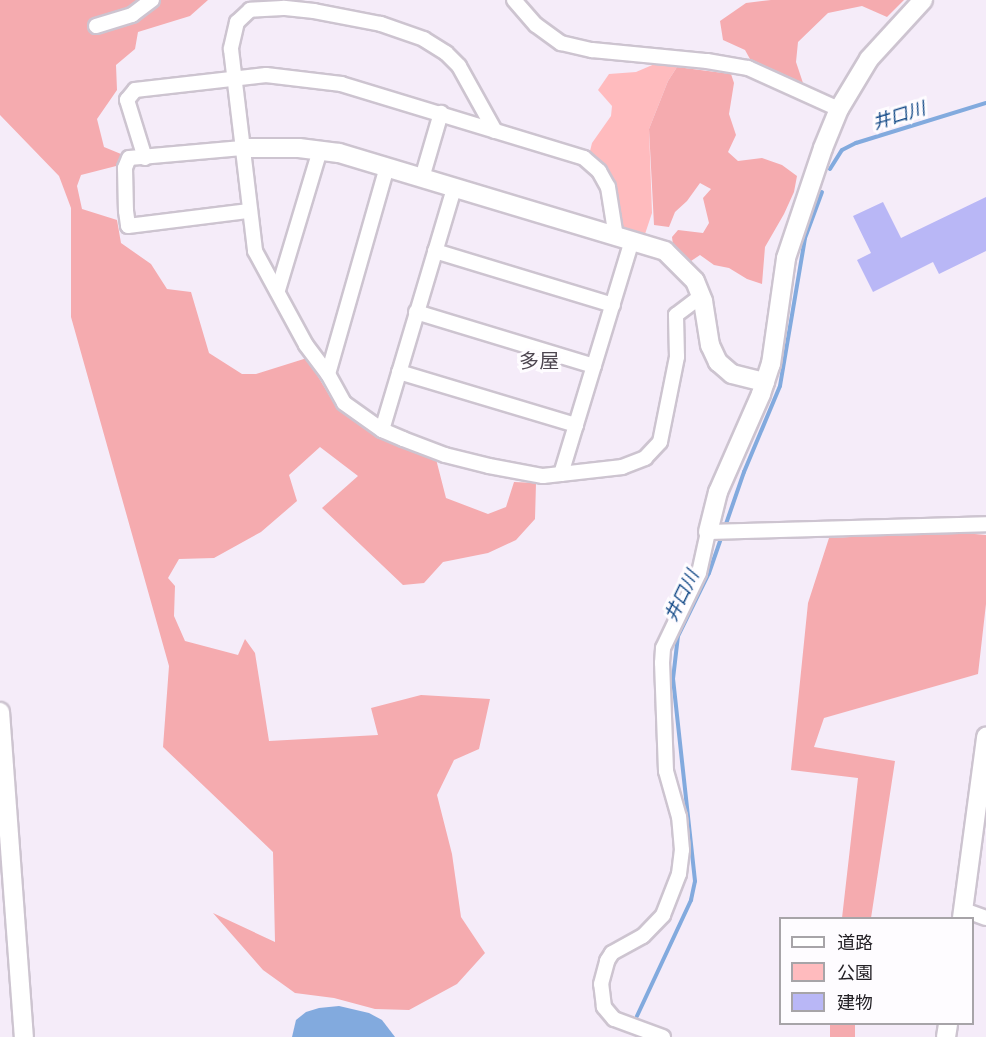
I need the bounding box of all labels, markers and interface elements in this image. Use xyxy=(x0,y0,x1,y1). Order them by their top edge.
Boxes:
water label: 井口川 xyxy=(870,98,928,134)
district label: 多屋 xyxy=(519,348,559,372)
water label: 井口川 xyxy=(660,567,704,625)
legend xyxy=(779,917,974,1025)
text: 道路 xyxy=(837,929,873,956)
text: 公園 xyxy=(837,959,873,986)
text: 建物 xyxy=(837,989,873,1016)

